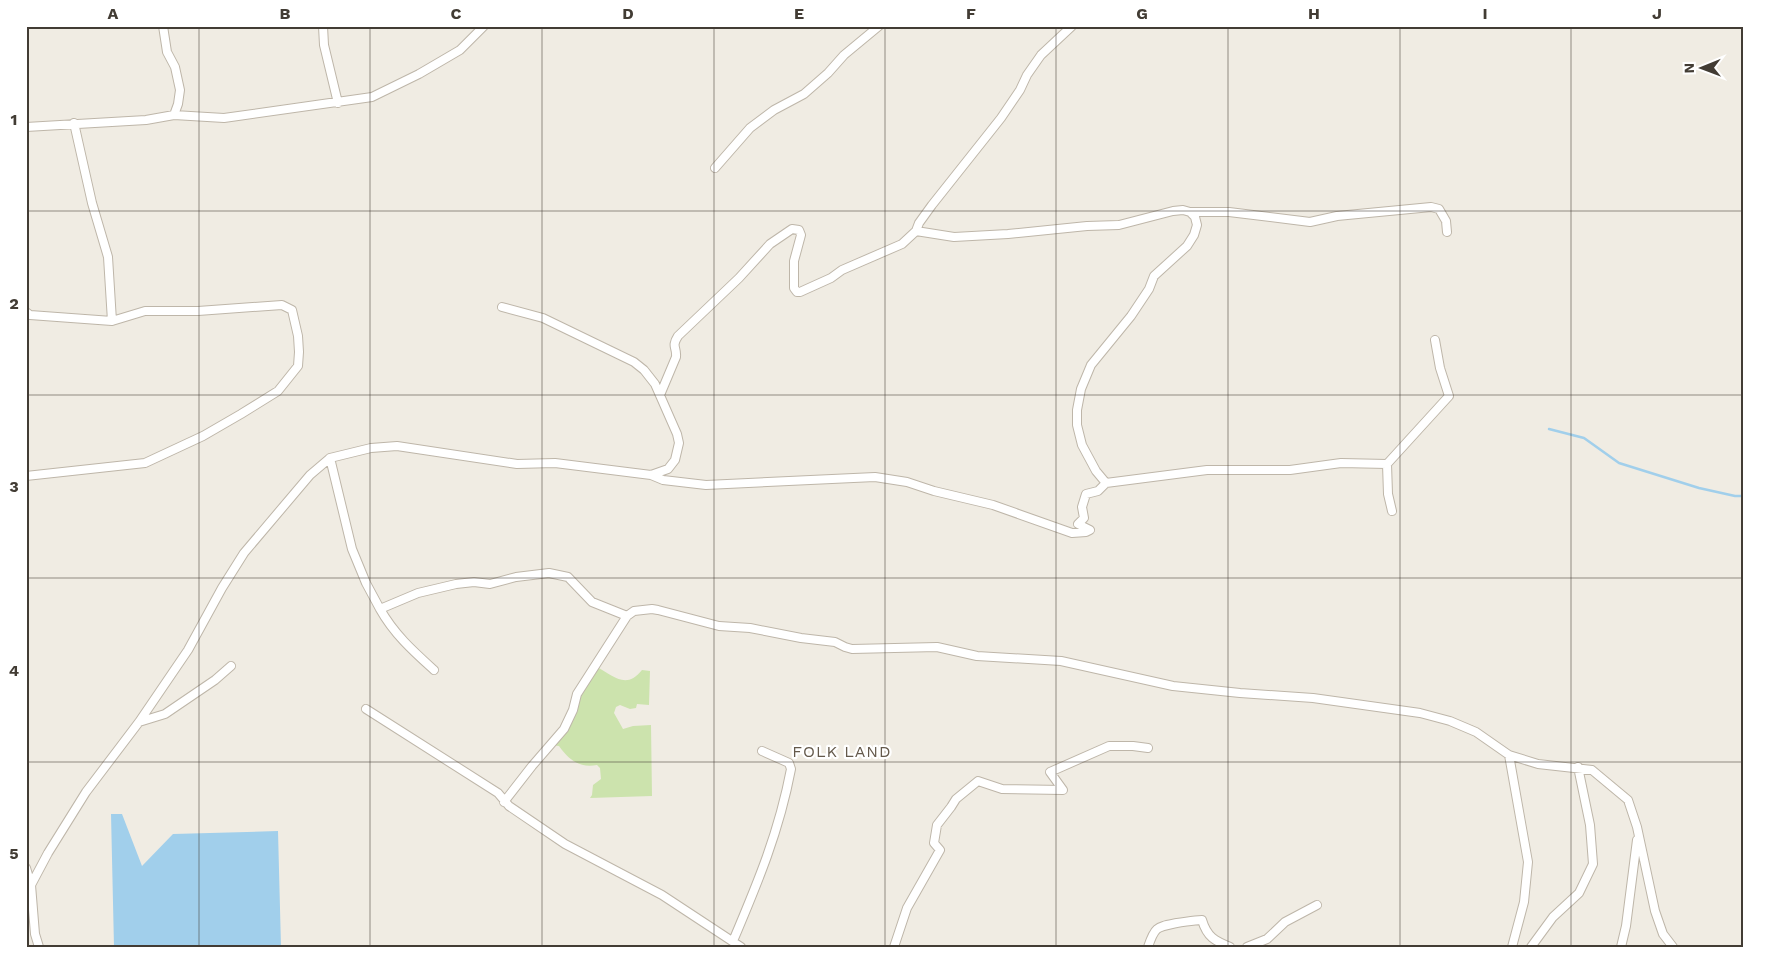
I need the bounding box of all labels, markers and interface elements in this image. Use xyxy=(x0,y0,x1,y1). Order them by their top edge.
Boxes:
text: A xyxy=(108,4,119,23)
text: B xyxy=(280,4,291,23)
text: C xyxy=(451,4,462,23)
text: D xyxy=(622,4,634,23)
text: E xyxy=(794,4,804,23)
text: F xyxy=(966,4,976,23)
text: G xyxy=(1136,4,1148,23)
text: H xyxy=(1308,4,1320,23)
text: I xyxy=(1482,4,1488,23)
text: J xyxy=(1652,4,1662,23)
north arrow xyxy=(1678,42,1728,92)
text: N xyxy=(1681,63,1697,74)
text: 1 xyxy=(11,110,17,129)
text: 2 xyxy=(9,294,19,313)
text: 3 xyxy=(9,477,19,496)
text: 4 xyxy=(9,661,19,680)
district label: FOLK LAND xyxy=(792,742,892,761)
text: 5 xyxy=(9,844,19,863)

